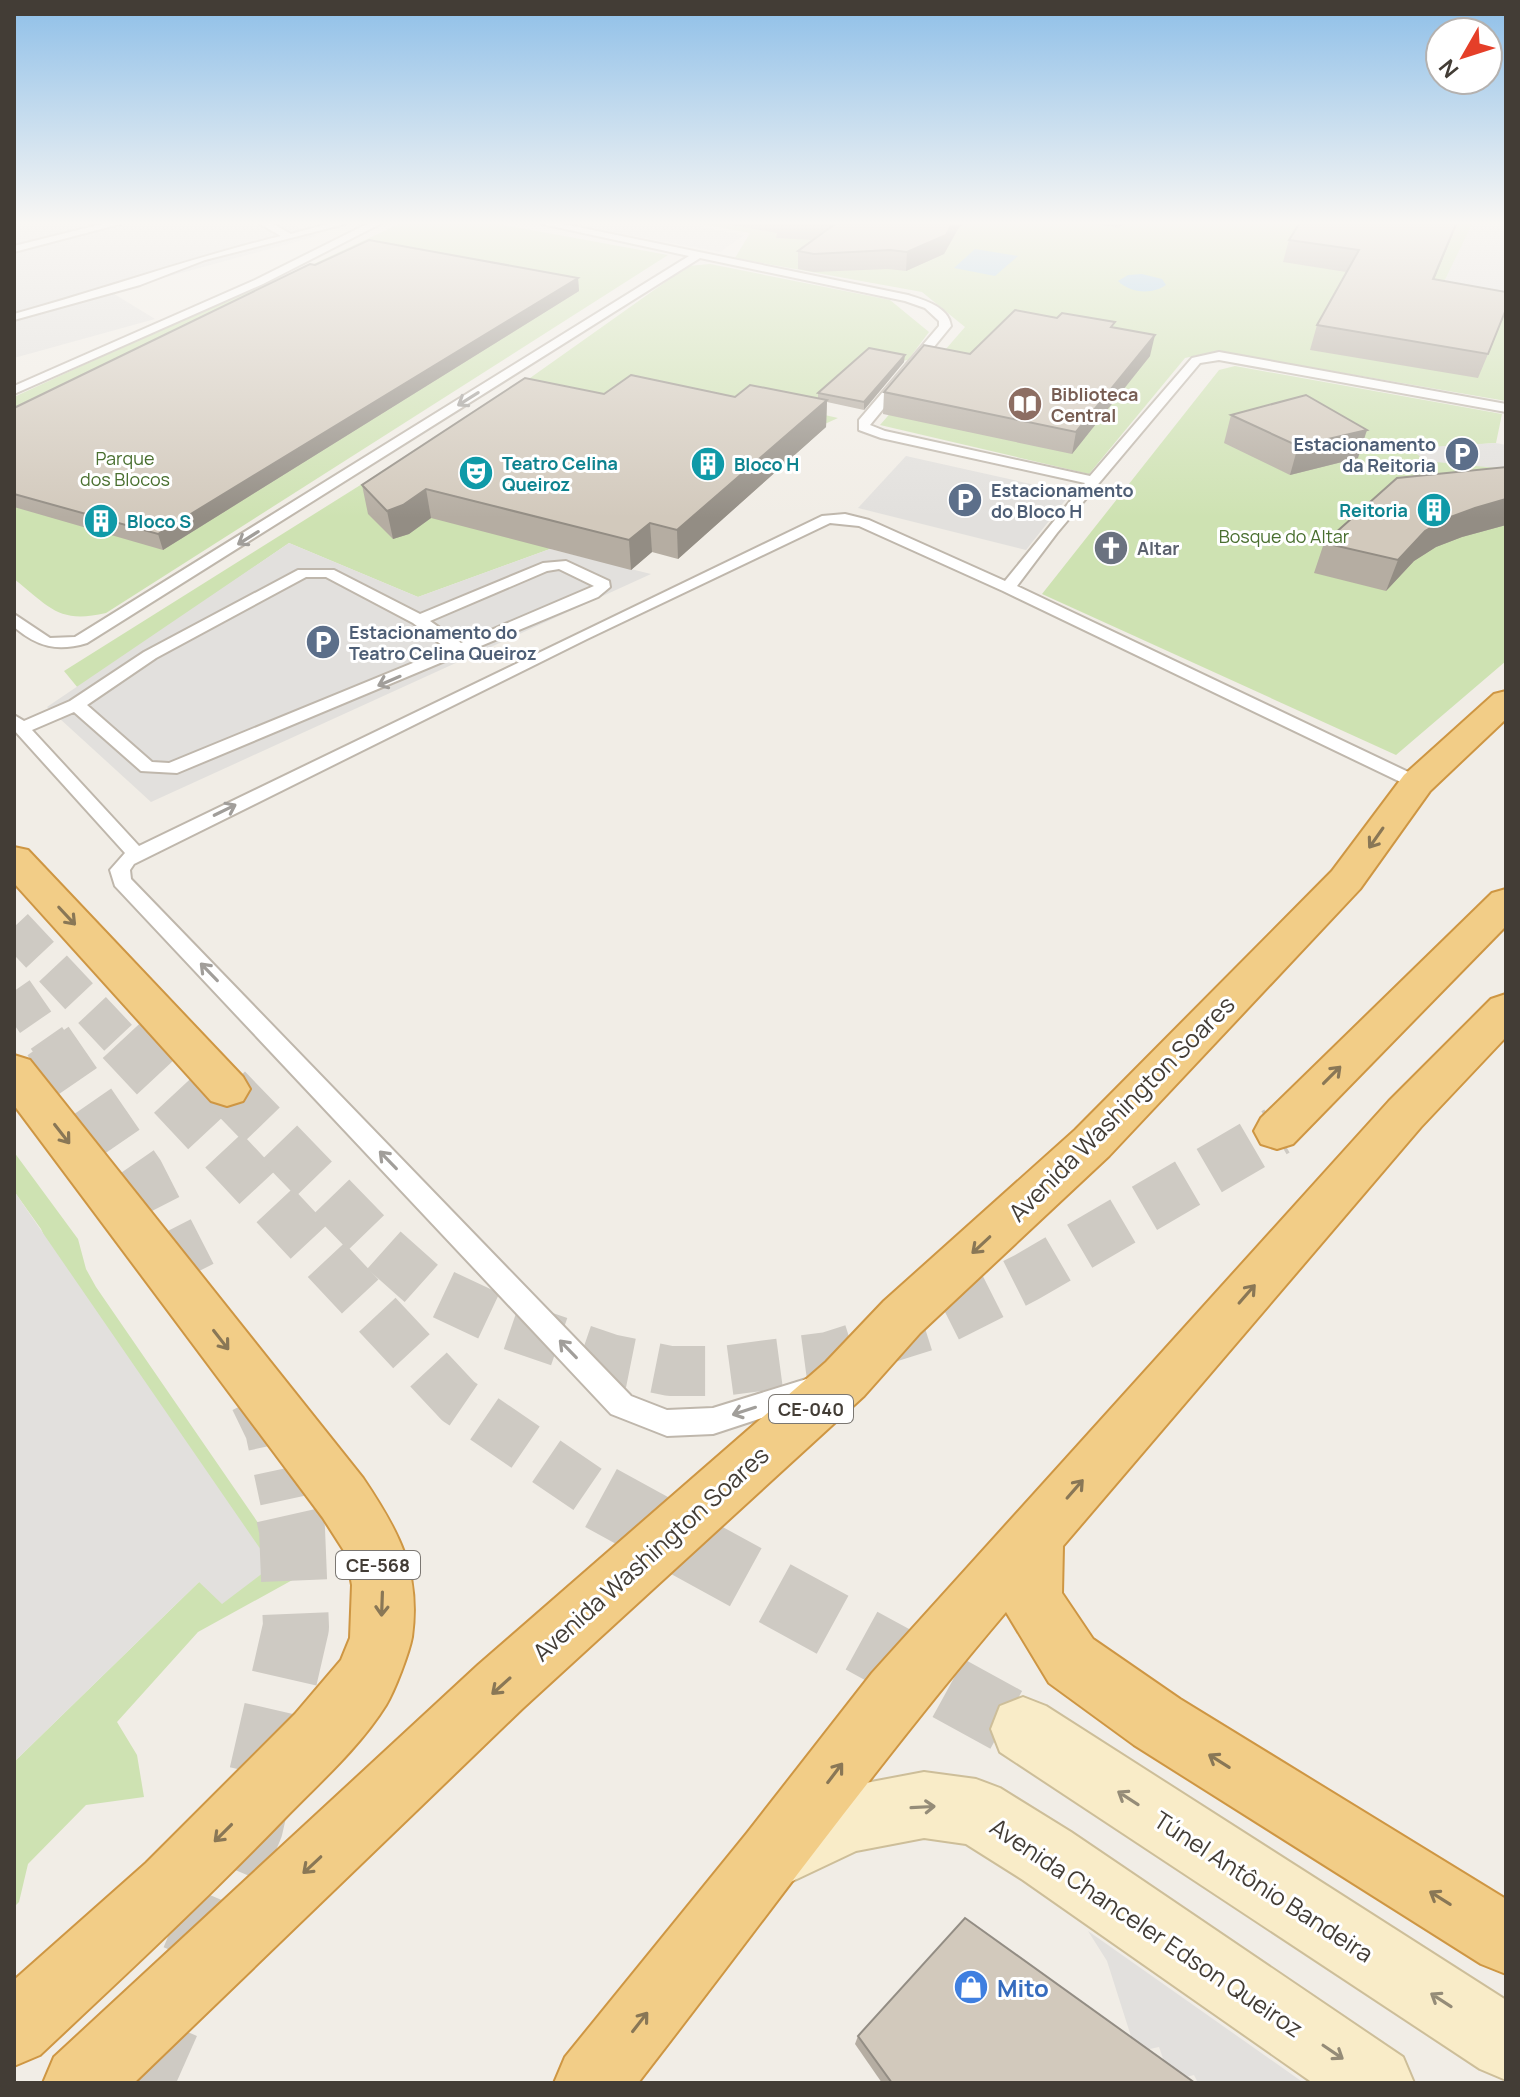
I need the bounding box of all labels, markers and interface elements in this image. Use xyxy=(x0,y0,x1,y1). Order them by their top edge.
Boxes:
north arrow xyxy=(1424,16,1504,96)
text: N xyxy=(1432,53,1465,84)
place label: Biblioteca Central xyxy=(1051,382,1138,427)
library icon: Biblioteca Central xyxy=(1006,385,1044,423)
one-way arrow xyxy=(457,392,480,408)
place label: Estacionamento da Reitoria xyxy=(1293,432,1436,477)
parking icon: Estacionamento da Reitoria xyxy=(1443,435,1481,473)
building icon: Bloco H xyxy=(689,445,727,483)
park label: Parque dos Blocos xyxy=(80,446,170,491)
place label: Teatro Celina Queiroz xyxy=(502,451,618,496)
place label: Bloco H xyxy=(734,452,799,476)
theatre icon: Teatro Celina Queiroz xyxy=(457,454,495,492)
place label: Estacionamento do Bloco H xyxy=(991,478,1134,523)
parking icon: Estacionamento do Bloco H xyxy=(946,481,984,519)
building icon: Reitoria xyxy=(1415,491,1453,529)
place label: Reitoria xyxy=(1339,498,1408,522)
building icon: Bloco S xyxy=(82,502,120,540)
place label: Bloco S xyxy=(127,509,191,533)
park label: Bosque do Altar xyxy=(1219,524,1350,548)
church icon: Altar xyxy=(1092,529,1130,567)
one-way arrow xyxy=(237,530,260,546)
place label: Altar xyxy=(1137,536,1179,560)
place label: Estacionamento do Teatro Celina Queiroz xyxy=(349,620,536,665)
parking icon: Estacionamento do Teatro Celina Queiroz xyxy=(304,623,342,661)
one-way arrow xyxy=(377,674,402,689)
one-way arrow xyxy=(212,802,236,817)
one-way arrow xyxy=(1368,827,1384,849)
one-way arrow xyxy=(57,906,76,926)
one-way arrow xyxy=(200,963,219,982)
street label: Avenida Washington Soares xyxy=(1001,988,1241,1228)
one-way arrow xyxy=(1322,1066,1341,1085)
one-way arrow xyxy=(53,1123,70,1144)
one-way arrow xyxy=(380,1151,398,1171)
one-way arrow xyxy=(971,1235,991,1254)
one-way arrow xyxy=(1237,1284,1255,1305)
one-way arrow xyxy=(212,1329,229,1350)
one-way arrow xyxy=(558,1339,577,1359)
road number: CE-040 xyxy=(769,1395,853,1423)
one-way arrow xyxy=(732,1405,757,1419)
street label: Avenida Washington Soares xyxy=(525,1438,775,1668)
one-way arrow xyxy=(1066,1480,1084,1500)
road number: CE-568 xyxy=(336,1551,420,1579)
one-way arrow xyxy=(374,1590,389,1617)
one-way arrow xyxy=(492,1677,512,1695)
one-way arrow xyxy=(1208,1752,1231,1768)
one-way arrow xyxy=(826,1763,843,1784)
one-way arrow xyxy=(1118,1789,1140,1806)
one-way arrow xyxy=(909,1799,936,1814)
street label: Túnel Antônio Bandeira xyxy=(1148,1803,1380,1969)
street label: Avenida Chanceler Edson Queiroz xyxy=(984,1810,1310,2044)
one-way arrow xyxy=(214,1823,233,1842)
one-way arrow xyxy=(303,1855,323,1873)
one-way arrow xyxy=(1429,1890,1452,1906)
shop icon: Mito xyxy=(952,1968,990,2006)
place label: Mito xyxy=(997,1971,1049,2004)
one-way arrow xyxy=(1430,1992,1452,2009)
one-way arrow xyxy=(631,2012,649,2033)
one-way arrow xyxy=(1321,2044,1343,2061)

